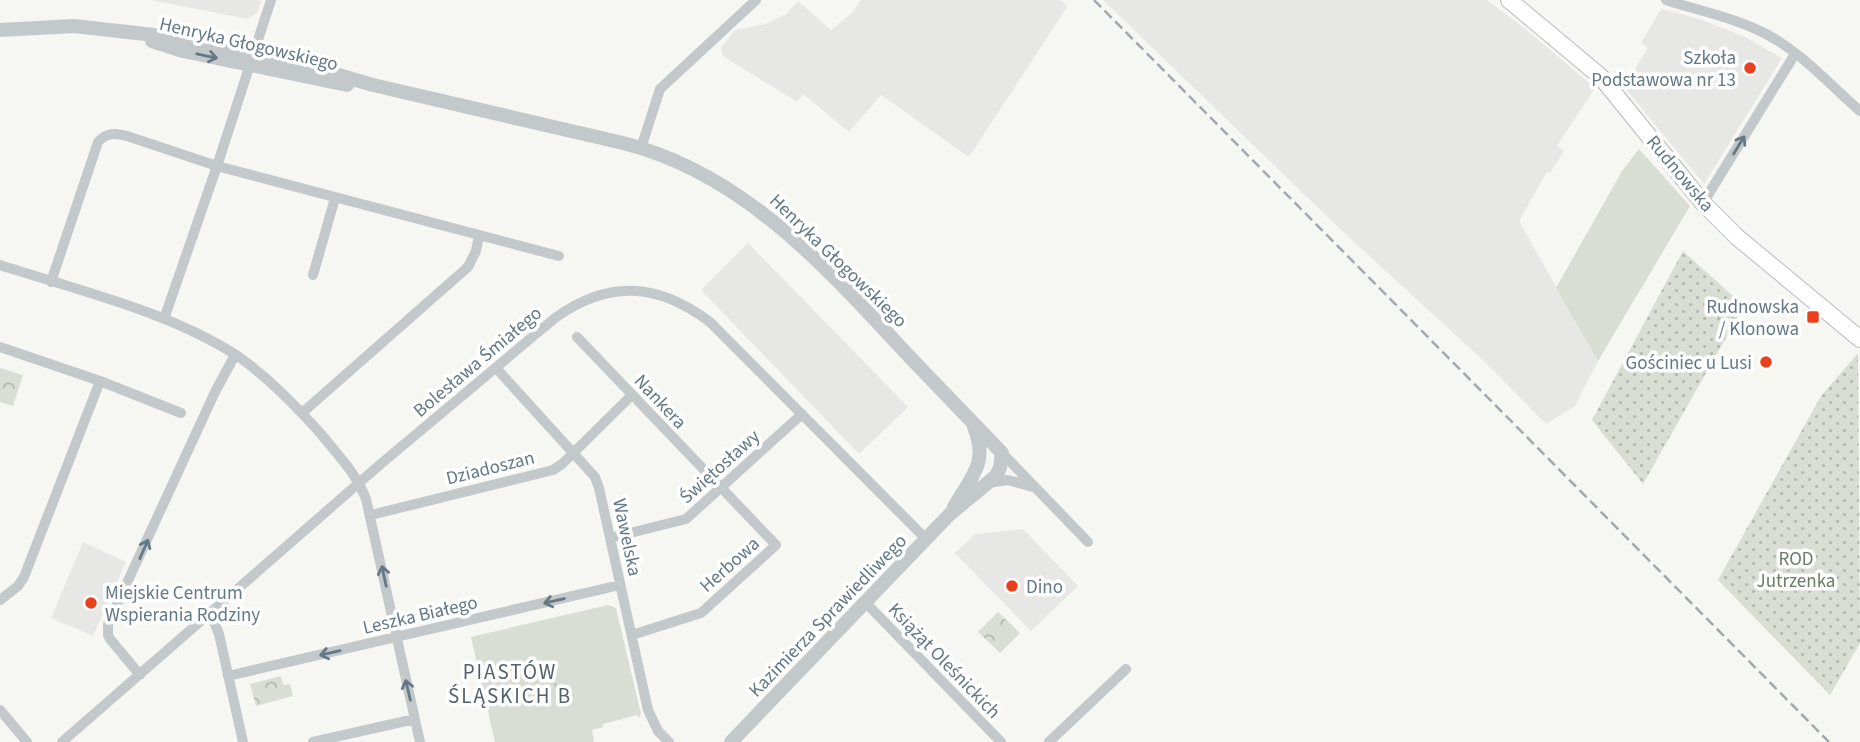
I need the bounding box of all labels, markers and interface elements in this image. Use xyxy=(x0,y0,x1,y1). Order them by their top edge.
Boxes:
street label: Henryka Głogowskiego xyxy=(157,11,341,78)
place label: Szkoła Podstawowa nr 13 xyxy=(1591,45,1736,94)
one-way arrow xyxy=(195,50,217,63)
marker: Szkoła Podstawowa nr 13 xyxy=(1742,60,1758,76)
street label: Rudnowska xyxy=(1640,130,1720,218)
one-way arrow xyxy=(1732,135,1746,155)
street label: Henryka Głogowskiego xyxy=(763,188,913,334)
place label: Rudnowska / Klonowa xyxy=(1706,294,1799,343)
street label: Bolesława Śmiałego xyxy=(408,300,548,424)
marker: Rudnowska / Klonowa xyxy=(1805,309,1821,325)
place label: Gościniec u Lusi xyxy=(1626,350,1752,377)
marker: Gościniec u Lusi xyxy=(1758,354,1774,370)
street label: Nankera xyxy=(627,369,692,436)
street label: Świętosławy xyxy=(674,424,766,511)
street label: Dziadoszan xyxy=(443,444,537,492)
street label: Wawelska xyxy=(605,496,648,579)
street label: Kazimierza Sprawiedliwego xyxy=(743,528,913,704)
street label: Herbowa xyxy=(694,531,766,599)
one-way arrow xyxy=(138,538,151,560)
park label: ROD Jutrzenka xyxy=(1757,546,1835,595)
one-way arrow xyxy=(376,565,390,588)
place label: Dino xyxy=(1026,574,1063,601)
marker: Dino xyxy=(1004,578,1020,594)
place label: Miejskie Centrum Wspierania Rodziny xyxy=(105,580,260,629)
street label: Leszka Białego xyxy=(360,589,480,642)
marker: Miejskie Centrum Wspierania Rodziny xyxy=(83,595,99,611)
one-way arrow xyxy=(543,595,566,608)
street label: Książąt Oleśnickich xyxy=(881,597,1006,725)
one-way arrow xyxy=(319,647,342,660)
district label: PIASTÓW ŚLĄSKICH B xyxy=(448,657,572,711)
one-way arrow xyxy=(401,679,415,702)

